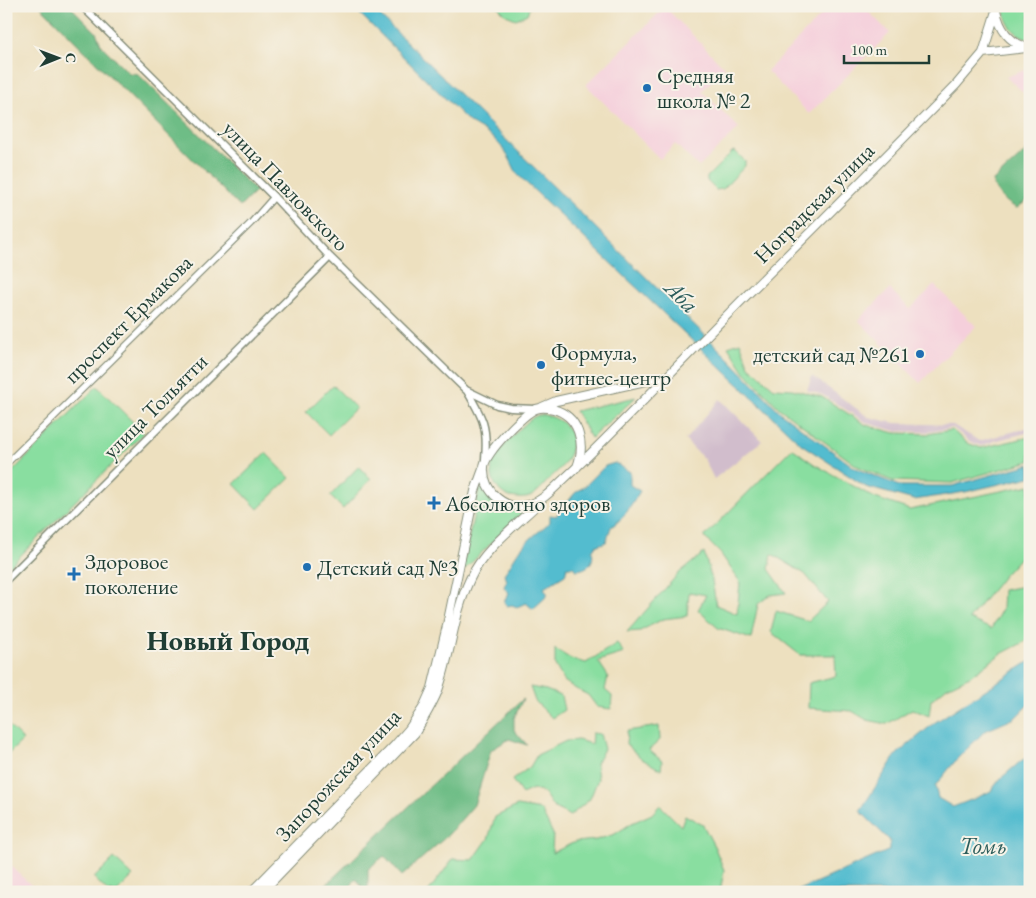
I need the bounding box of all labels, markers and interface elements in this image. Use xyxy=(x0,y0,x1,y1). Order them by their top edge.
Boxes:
north arrow xyxy=(32,32,82,82)
scale bar xyxy=(844,32,928,64)
text: 100 m xyxy=(851,40,888,59)
text: С xyxy=(62,53,80,63)
place label: Средняя школа № 2 xyxy=(657,61,751,115)
marker: Средняя школа № 2 xyxy=(641,82,653,94)
street label: улица Павловского xyxy=(216,114,356,258)
street label: Ноградская улица xyxy=(747,136,881,270)
street label: проспект Ермакова xyxy=(57,248,199,390)
water label: Аба xyxy=(657,271,706,320)
place label: Формула, фитнес-центр xyxy=(551,338,671,392)
place label: детский сад №261 xyxy=(753,340,910,369)
street label: улица Тольятти xyxy=(96,347,214,465)
marker: детский сад №261 xyxy=(914,348,926,360)
marker: Формула, фитнес-центр xyxy=(535,359,547,371)
place label: Абсолютно здоров xyxy=(444,489,610,518)
marker: Абсолютно здоров xyxy=(427,496,441,510)
place label: Здоровое поколение xyxy=(85,547,179,601)
place label: Детский сад №3 xyxy=(317,553,458,582)
marker: Детский сад №3 xyxy=(301,561,313,573)
marker: Здоровое поколение xyxy=(67,567,81,581)
district label: Новый Город xyxy=(146,622,310,658)
street label: Запорожская улица xyxy=(269,702,407,848)
water label: Томь xyxy=(959,830,1007,861)

